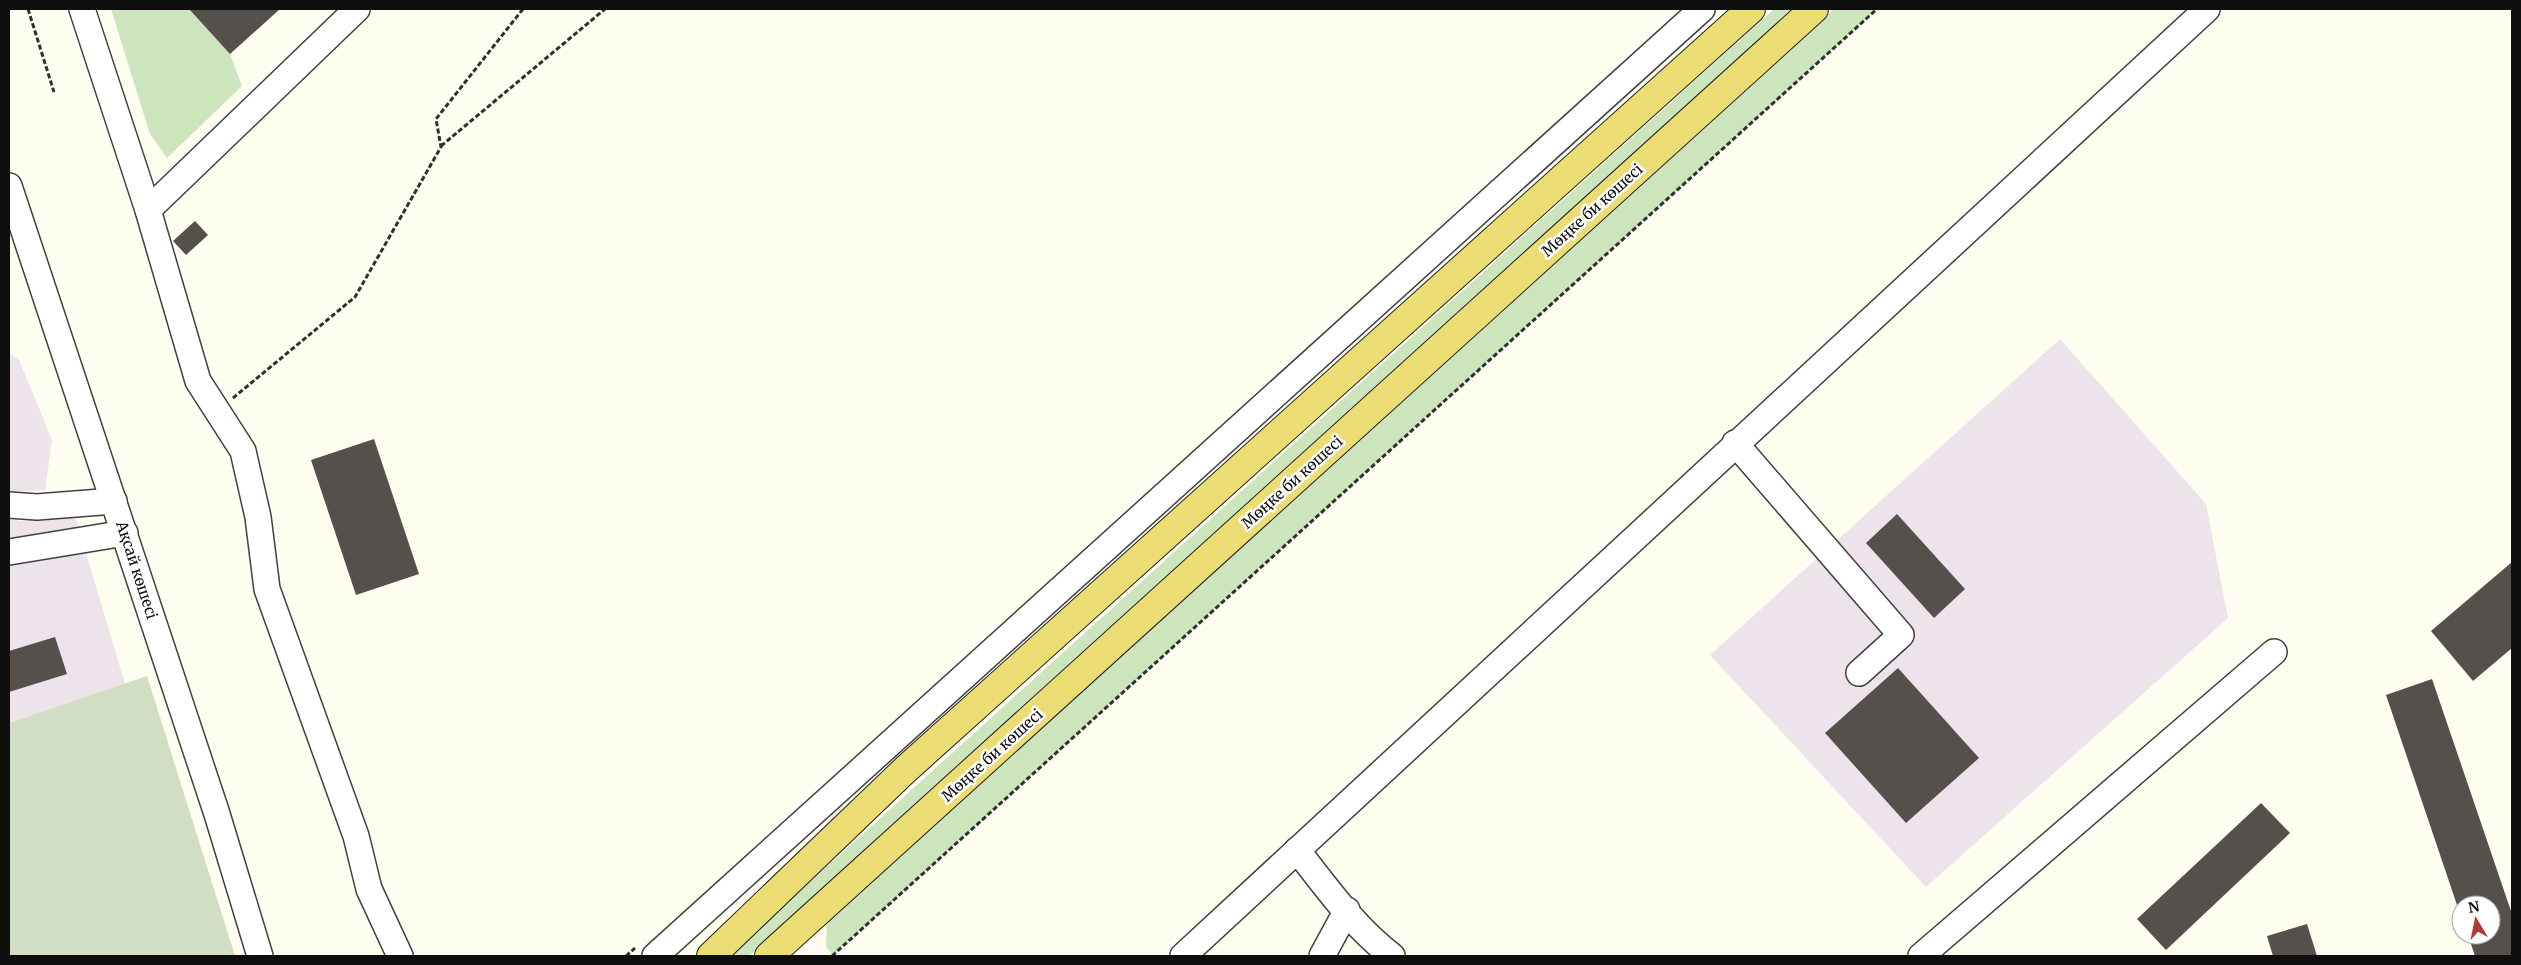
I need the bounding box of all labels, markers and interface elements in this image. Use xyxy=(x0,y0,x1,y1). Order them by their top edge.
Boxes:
street label: Мөңке би көшесі xyxy=(1538,160,1647,260)
street label: Мөңке би көшесі xyxy=(1238,432,1347,532)
street label: Ақсай көшесі xyxy=(112,518,162,622)
street label: Мөңке би көшесі xyxy=(938,705,1047,805)
north arrow xyxy=(2451,895,2501,945)
text: N xyxy=(2467,897,2481,917)

